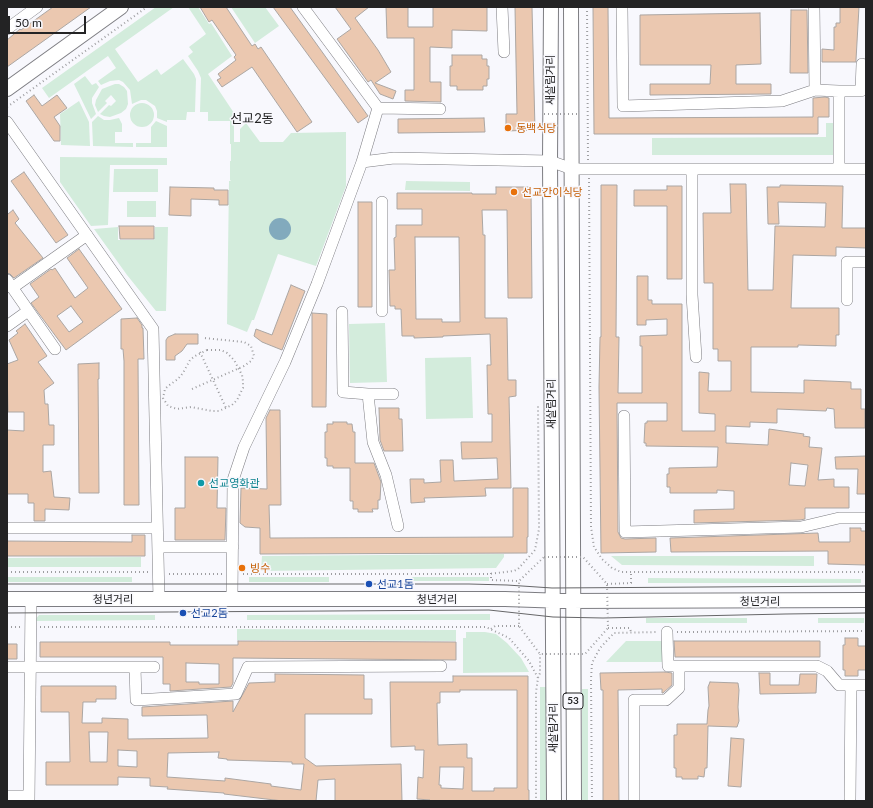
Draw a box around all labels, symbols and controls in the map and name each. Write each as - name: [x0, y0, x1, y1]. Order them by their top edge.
- scale bar: [10, 8, 88, 34]
- text: 50 m: [15, 15, 42, 30]
- street label: 새살림거리: [543, 55, 557, 105]
- district label: 선교2동: [230, 111, 274, 127]
- place label: 동백식당: [516, 121, 556, 135]
- marker: 동백식당: [503, 123, 513, 133]
- place label: 선교간이식당: [522, 185, 583, 199]
- marker: 선교간이식당: [509, 187, 519, 197]
- street label: 새살림거리: [544, 379, 558, 429]
- place label: 선교영화관: [209, 476, 260, 490]
- marker: 선교영화관: [196, 478, 206, 488]
- place label: 빙수: [250, 561, 270, 575]
- marker: 빙수: [237, 563, 247, 573]
- place label: 선교1돔: [377, 577, 414, 591]
- marker: 선교1돔: [364, 579, 374, 589]
- street label: 청년거리: [93, 592, 133, 606]
- street label: 청년거리: [417, 592, 457, 606]
- street label: 청년거리: [740, 594, 780, 608]
- place label: 선교2돔: [191, 606, 228, 620]
- marker: 선교2돔: [178, 608, 188, 618]
- road number: 53: [563, 693, 583, 709]
- street label: 새살림거리: [546, 703, 560, 753]

